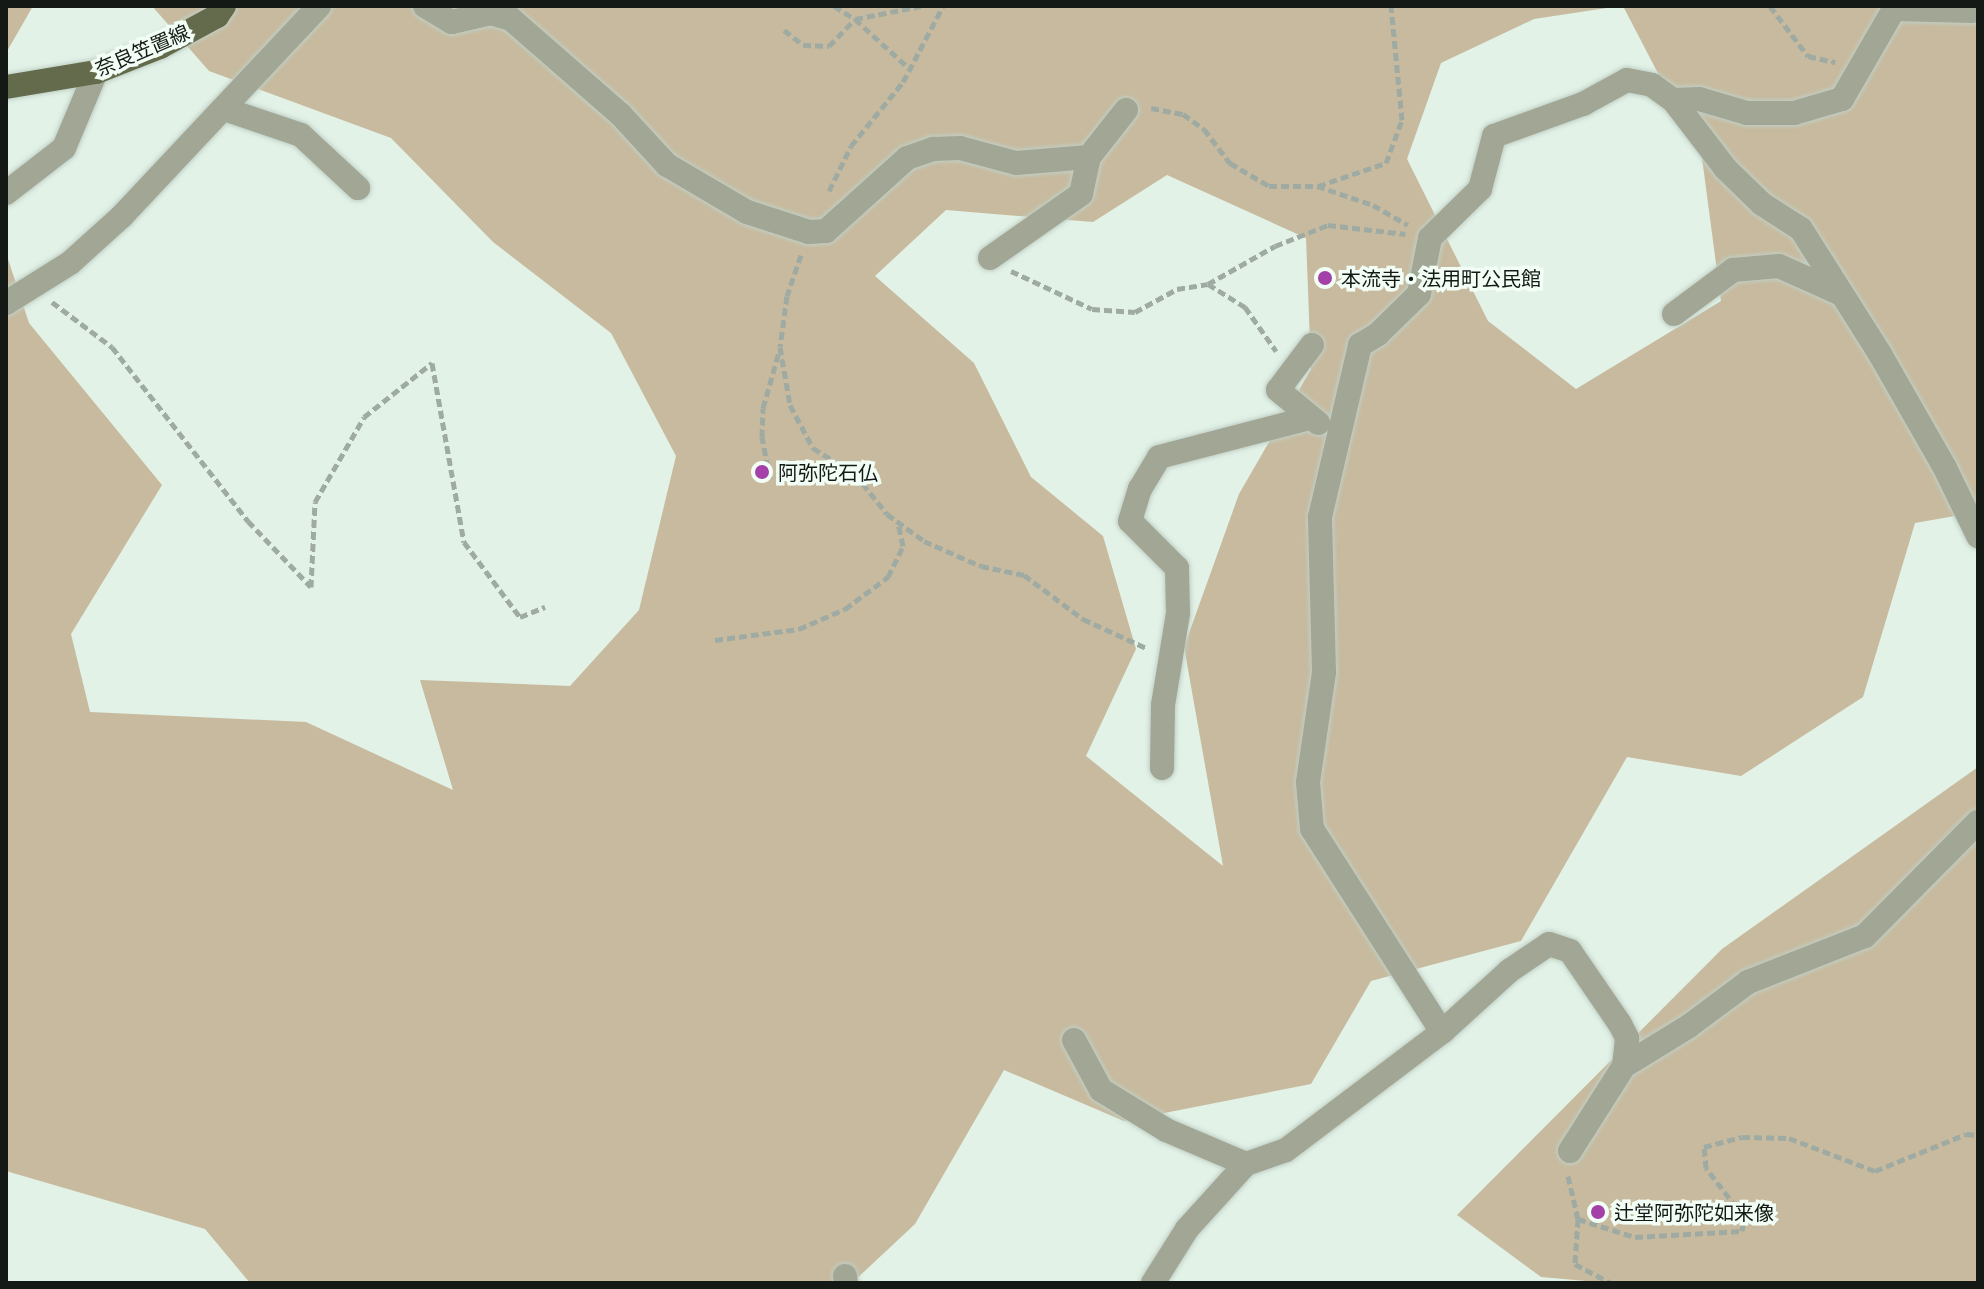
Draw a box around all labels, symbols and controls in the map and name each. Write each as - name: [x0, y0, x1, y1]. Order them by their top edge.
- street label: 奈良笠置線: [91, 19, 193, 81]
- place label: 本流寺・法用町公民館: [1341, 266, 1541, 290]
- marker: 本流寺・法用町公民館: [1316, 269, 1334, 287]
- place label: 阿弥陀石仏: [778, 460, 878, 484]
- marker: 阿弥陀石仏: [753, 463, 771, 481]
- place label: 辻堂阿弥陀如来像: [1614, 1200, 1774, 1224]
- marker: 辻堂阿弥陀如来像: [1589, 1203, 1607, 1221]

